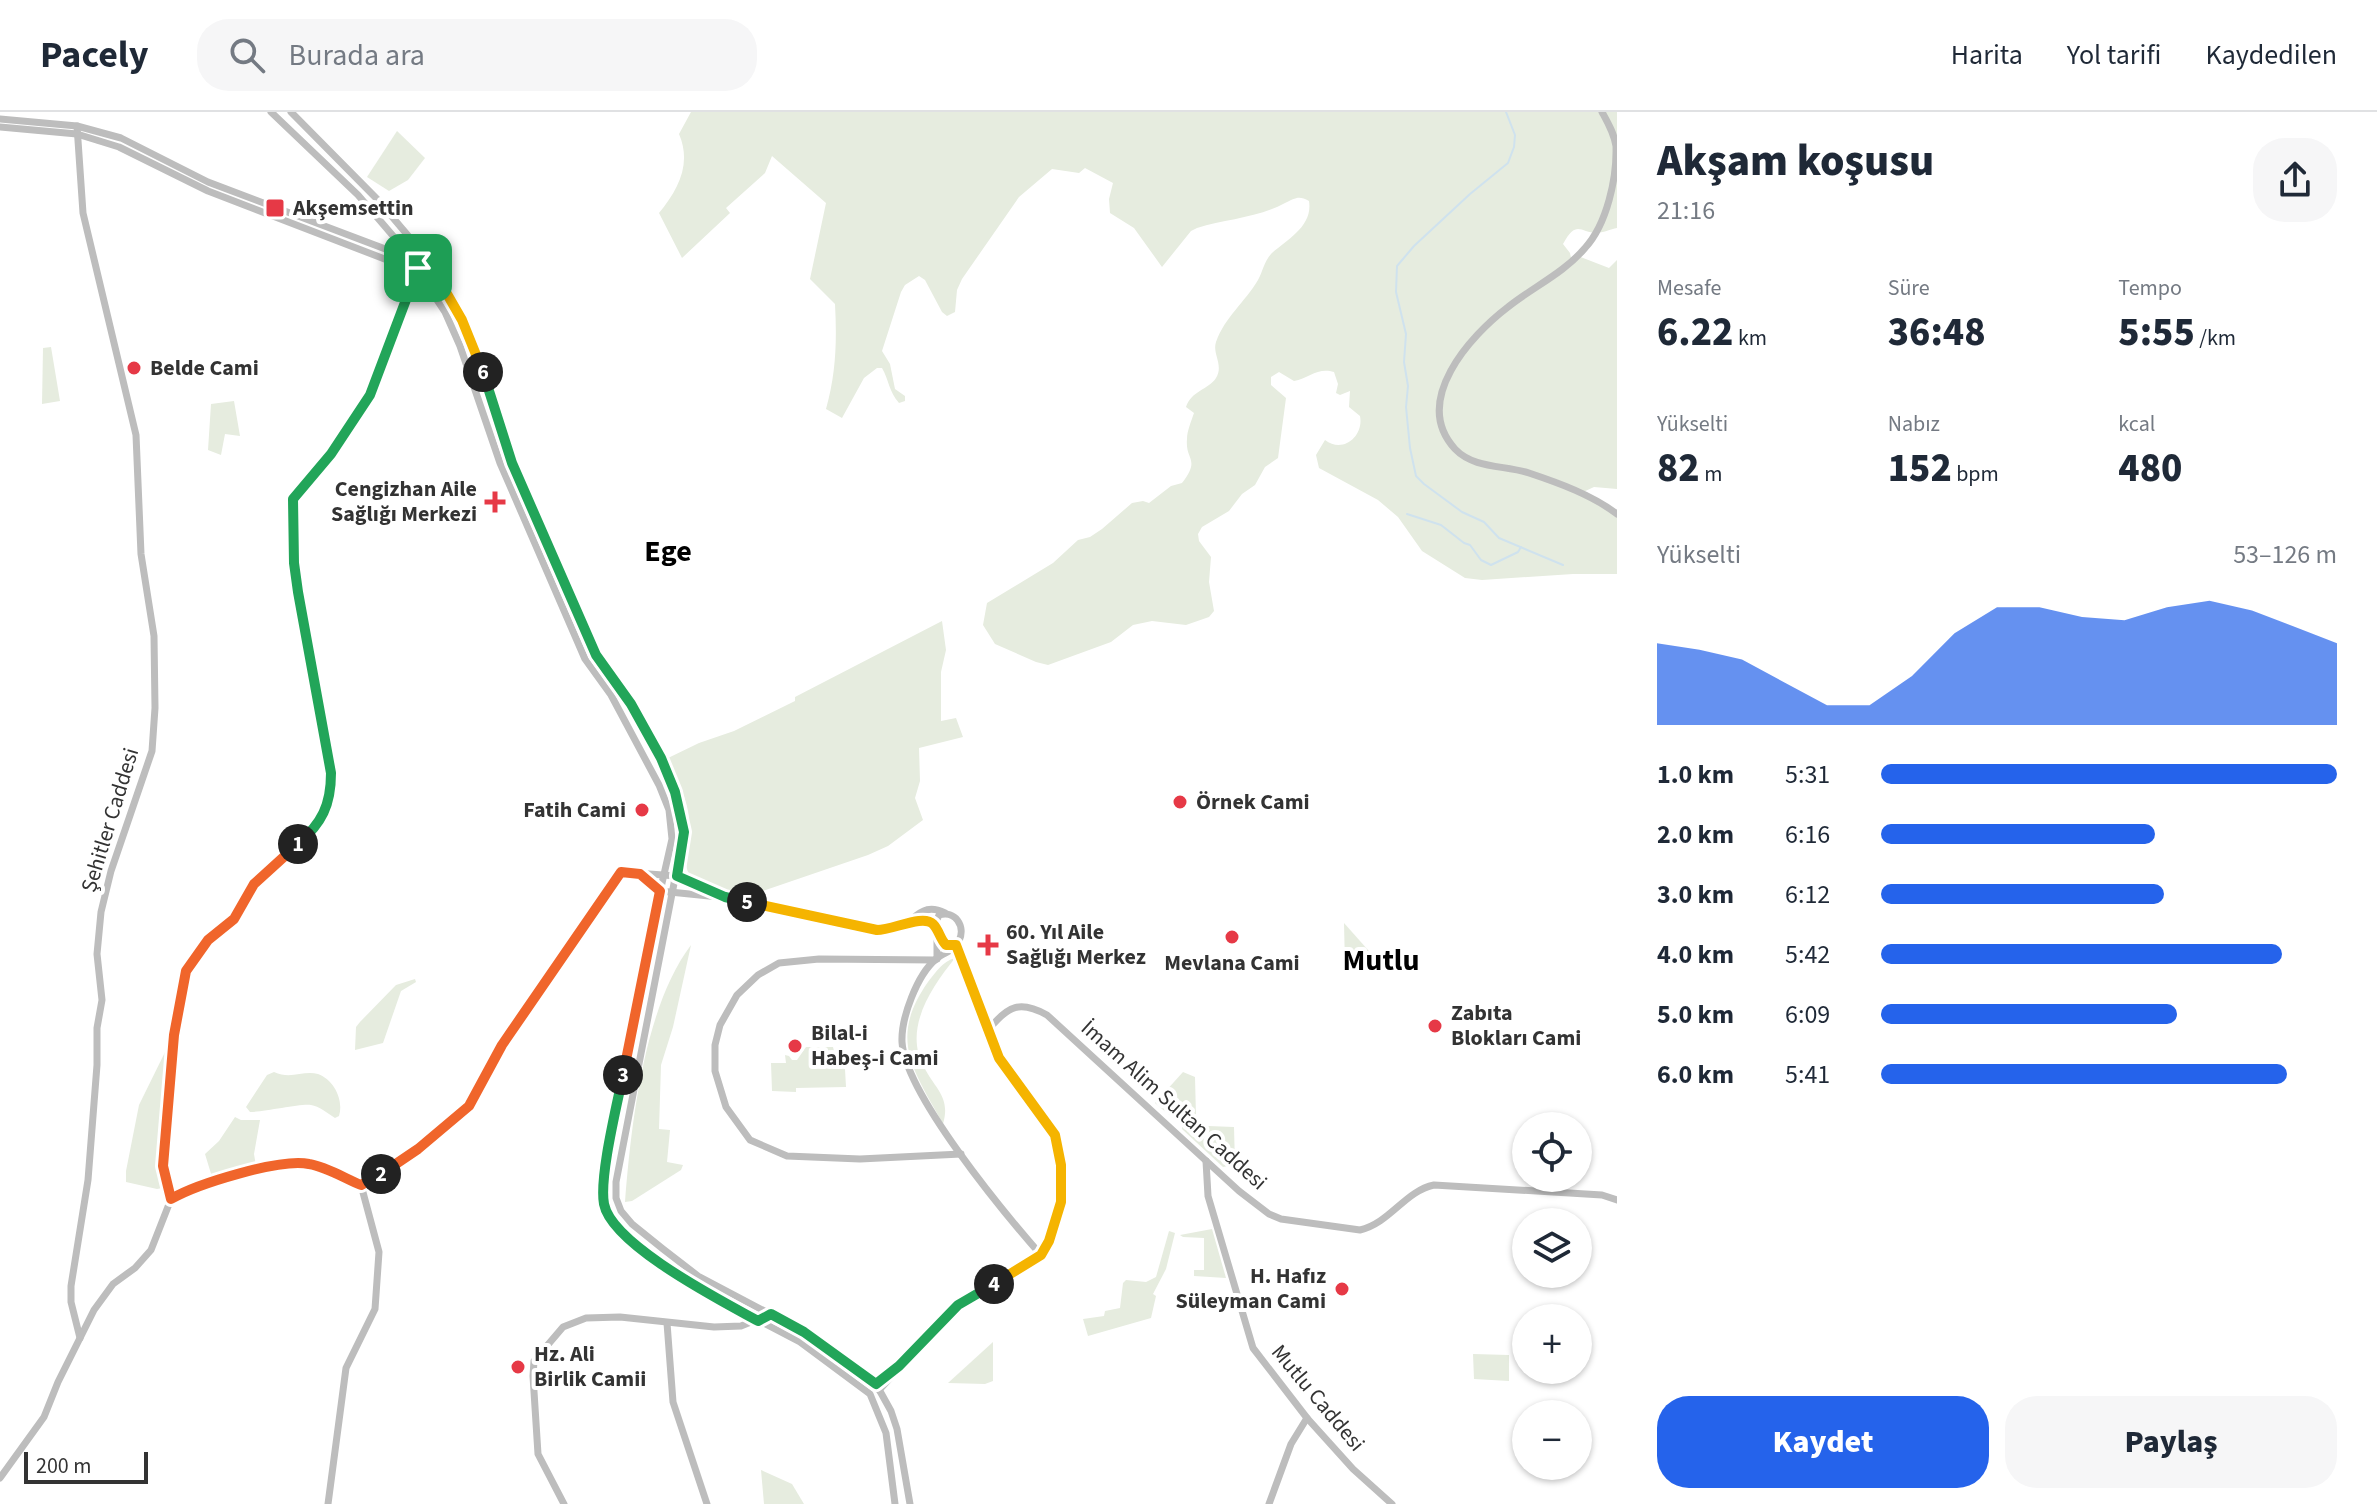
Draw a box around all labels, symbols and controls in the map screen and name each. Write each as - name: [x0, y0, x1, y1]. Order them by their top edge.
- search box: [197, 19, 757, 91]
- text: Pacely: [40, 28, 149, 82]
- icon: search: [225, 33, 269, 77]
- text: Burada ara: [289, 34, 425, 77]
- text: Harita: [1951, 35, 2023, 75]
- text: Yol tarifi: [2067, 35, 2162, 75]
- text: Kaydedilen: [2206, 35, 2337, 75]
- text: Akşam koşusu: [1657, 130, 1934, 193]
- button: share: [2253, 138, 2337, 222]
- place label: Akşemsettin: [292, 192, 414, 224]
- text: 21:16: [1657, 192, 1715, 229]
- marker: Akşemsettin: [264, 197, 286, 219]
- pin: [384, 234, 452, 302]
- icon: arrive: [396, 246, 440, 290]
- text: Mesafe: [1657, 272, 1721, 304]
- text: Süre: [1888, 272, 1930, 304]
- text: Tempo: [2118, 272, 2182, 304]
- text: 6.22: [1657, 304, 1733, 361]
- text: 36:48: [1888, 304, 1986, 361]
- text: 5:55: [2118, 304, 2195, 361]
- text: km: [1733, 322, 1767, 354]
- text: /km: [2195, 322, 2236, 354]
- place label: Belde Cami: [150, 352, 259, 384]
- pin: 6: [463, 352, 503, 392]
- text: 6: [477, 356, 489, 388]
- marker: Belde Cami: [125, 359, 143, 377]
- text: Yükselti: [1657, 408, 1728, 440]
- text: Nabız: [1888, 408, 1940, 440]
- text: kcal: [2118, 408, 2155, 440]
- text: 82: [1657, 440, 1700, 497]
- text: 152: [1888, 440, 1952, 497]
- text: 480: [2118, 440, 2182, 497]
- text: m: [1700, 458, 1722, 490]
- text: bpm: [1952, 458, 1999, 490]
- place label: Cengizhan Aile Sağlığı Merkezi: [331, 473, 477, 530]
- marker: Cengizhan Aile Sağlığı Merkezi: [484, 491, 506, 513]
- district label: Ege: [644, 530, 692, 573]
- text: Yükselti: [1657, 536, 1741, 573]
- text: 53–126 m: [2233, 536, 2337, 573]
- street label: Şehitler Caddesi: [73, 744, 147, 896]
- text: 1.0 km: [1657, 756, 1734, 793]
- text: 5:31: [1785, 756, 1830, 793]
- place label: Örnek Cami: [1196, 786, 1310, 818]
- marker: Örnek Cami: [1171, 793, 1189, 811]
- place label: Fatih Cami: [523, 794, 626, 826]
- marker: Fatih Cami: [633, 801, 651, 819]
- text: 2.0 km: [1657, 816, 1734, 853]
- text: 6:16: [1785, 816, 1830, 853]
- pin: 1: [278, 824, 318, 864]
- text: 1: [292, 828, 304, 860]
- text: 3.0 km: [1657, 876, 1734, 913]
- text: 6:12: [1785, 876, 1830, 913]
- pin: 5: [727, 882, 767, 922]
- text: 5: [741, 886, 753, 918]
- place label: 60. Yıl Aile Sağlığı Merkez: [1006, 916, 1146, 973]
- marker: Mevlana Cami: [1223, 928, 1241, 946]
- marker: 60. Yıl Aile Sağlığı Merkez: [977, 934, 999, 956]
- text: 4.0 km: [1657, 936, 1734, 973]
- text: 5:42: [1785, 936, 1830, 973]
- district label: Mutlu: [1342, 939, 1420, 982]
- place label: Mevlana Cami: [1164, 947, 1300, 979]
- text: 5.0 km: [1657, 996, 1734, 1033]
- text: 6:09: [1785, 996, 1830, 1033]
- place label: Zabıta Blokları Cami: [1451, 997, 1581, 1054]
- street label: İmam Alim Sultan Caddesi: [1074, 1013, 1274, 1197]
- place label: Bilal-i Habeş-i Cami: [811, 1017, 939, 1074]
- marker: Zabıta Blokları Cami: [1426, 1017, 1444, 1035]
- marker: Bilal-i Habeş-i Cami: [786, 1037, 804, 1055]
- pin: 3: [603, 1055, 643, 1095]
- text: 6.0 km: [1657, 1056, 1734, 1093]
- text: 5:41: [1785, 1056, 1830, 1093]
- text: 3: [617, 1059, 629, 1091]
- map controls: [1512, 1112, 1592, 1480]
- button: locate: [1512, 1112, 1592, 1192]
- pin: 2: [361, 1154, 401, 1194]
- text: 2: [375, 1158, 387, 1190]
- button: layers: [1512, 1208, 1592, 1288]
- place label: H. Hafız Süleyman Cami: [1175, 1260, 1326, 1317]
- pin: 4: [974, 1264, 1014, 1304]
- text: 4: [988, 1268, 1000, 1300]
- marker: H. Hafız Süleyman Cami: [1333, 1280, 1351, 1298]
- button: +: [1512, 1304, 1592, 1384]
- place label: Hz. Ali Birlik Camii: [534, 1338, 646, 1395]
- street label: Mutlu Caddesi: [1264, 1338, 1372, 1458]
- marker: Hz. Ali Birlik Camii: [509, 1358, 527, 1376]
- button: Kaydet: [1657, 1396, 1989, 1488]
- button: Paylaş: [2005, 1396, 2337, 1488]
- button: −: [1512, 1400, 1592, 1480]
- scale bar: [24, 1448, 148, 1484]
- text: 200 m: [36, 1450, 91, 1482]

